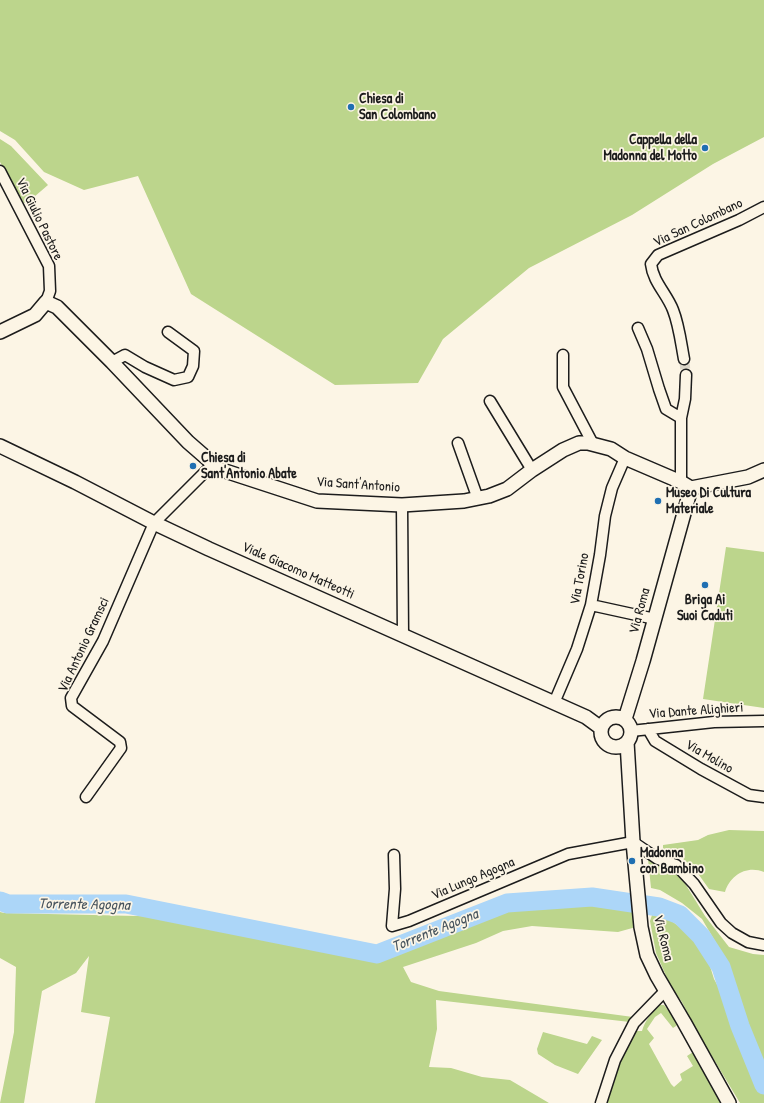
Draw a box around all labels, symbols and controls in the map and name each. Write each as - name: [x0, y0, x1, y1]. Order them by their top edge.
- place label: Chiesa di San Colombano: [359, 91, 436, 124]
- marker: Chiesa di San Colombano: [346, 102, 356, 112]
- place label: Cappella della Madonna del Motto: [603, 132, 697, 164]
- marker: Cappella della Madonna del Motto: [700, 143, 710, 153]
- street label: Via Giulio Pastore: [12, 175, 66, 263]
- street label: Via San Colombano: [651, 195, 745, 251]
- place label: Chiesa di Sant'Antonio Abate: [201, 450, 297, 482]
- marker: Chiesa di Sant'Antonio Abate: [188, 461, 198, 471]
- street label: Via Sant'Antonio: [316, 474, 400, 496]
- place label: Museo Di Cultura Materiale: [666, 485, 751, 518]
- marker: Museo Di Cultura Materiale: [653, 496, 663, 506]
- street label: Viale Giacomo Matteotti: [239, 539, 357, 603]
- street label: Via Torino: [567, 552, 593, 606]
- marker: Briga Ai Suoi Caduti: [700, 580, 710, 590]
- street label: Via Roma: [626, 586, 654, 636]
- place label: Briga Ai Suoi Caduti: [677, 592, 733, 624]
- street label: Via Antonio Gramsci: [55, 595, 113, 695]
- street label: Via Dante Alighieri: [648, 699, 744, 723]
- street label: Via Molino: [682, 737, 736, 777]
- place label: Madonna con Bambino: [640, 845, 704, 878]
- street label: Via Lungo Agogna: [429, 854, 517, 904]
- marker: Madonna con Bambino: [627, 856, 637, 866]
- water label: Torrente Agogna: [38, 895, 130, 915]
- water label: Torrente Agogna: [389, 906, 481, 956]
- street label: Via Roma: [649, 913, 677, 963]

